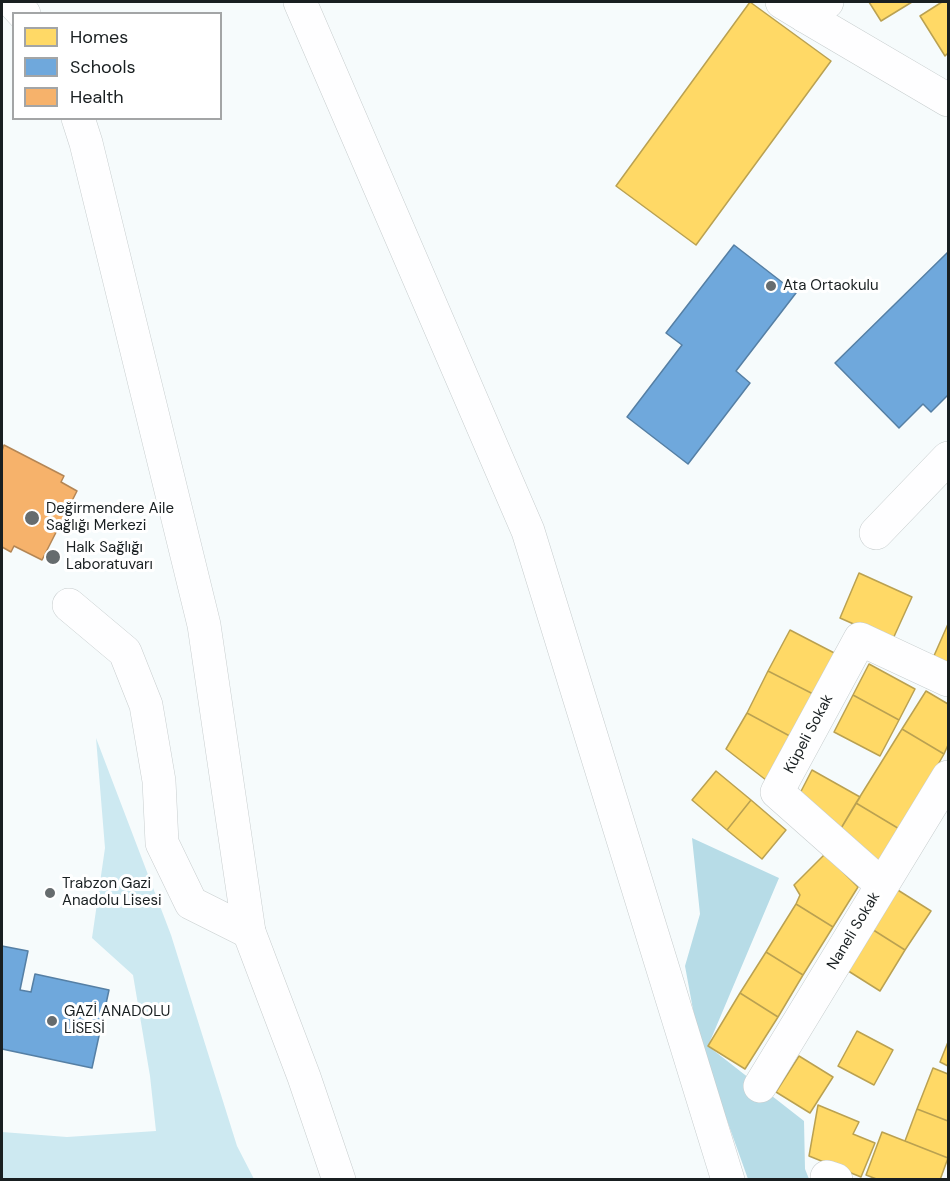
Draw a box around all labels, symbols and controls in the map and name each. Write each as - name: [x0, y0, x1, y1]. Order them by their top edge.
- legend: [12, 12, 222, 120]
- text: Homes: [70, 25, 128, 49]
- text: Schools: [70, 55, 135, 79]
- text: Health: [70, 85, 124, 109]
- place label: Ata Ortaokulu: [783, 277, 879, 295]
- marker: Ata Ortaokulu: [764, 279, 778, 293]
- place label: Değirmendere Aile Sağlığı Merkezi: [46, 500, 174, 535]
- marker: Değirmendere Aile Sağlığı Merkezi: [23, 509, 41, 527]
- place label: Halk Sağlığı Laboratuvarı: [66, 539, 153, 574]
- marker: Halk Sağlığı Laboratuvarı: [44, 548, 62, 566]
- street label: Küpeli Sokak: [781, 691, 837, 777]
- place label: Trabzon Gazi Anadolu Lisesi: [62, 875, 162, 910]
- marker: Trabzon Gazi Anadolu Lisesi: [43, 886, 57, 900]
- street label: Naneli Sokak: [824, 889, 884, 973]
- place label: GAZİ ANADOLU LİSESİ: [64, 1003, 170, 1038]
- marker: GAZİ ANADOLU LİSESİ: [45, 1014, 59, 1028]

